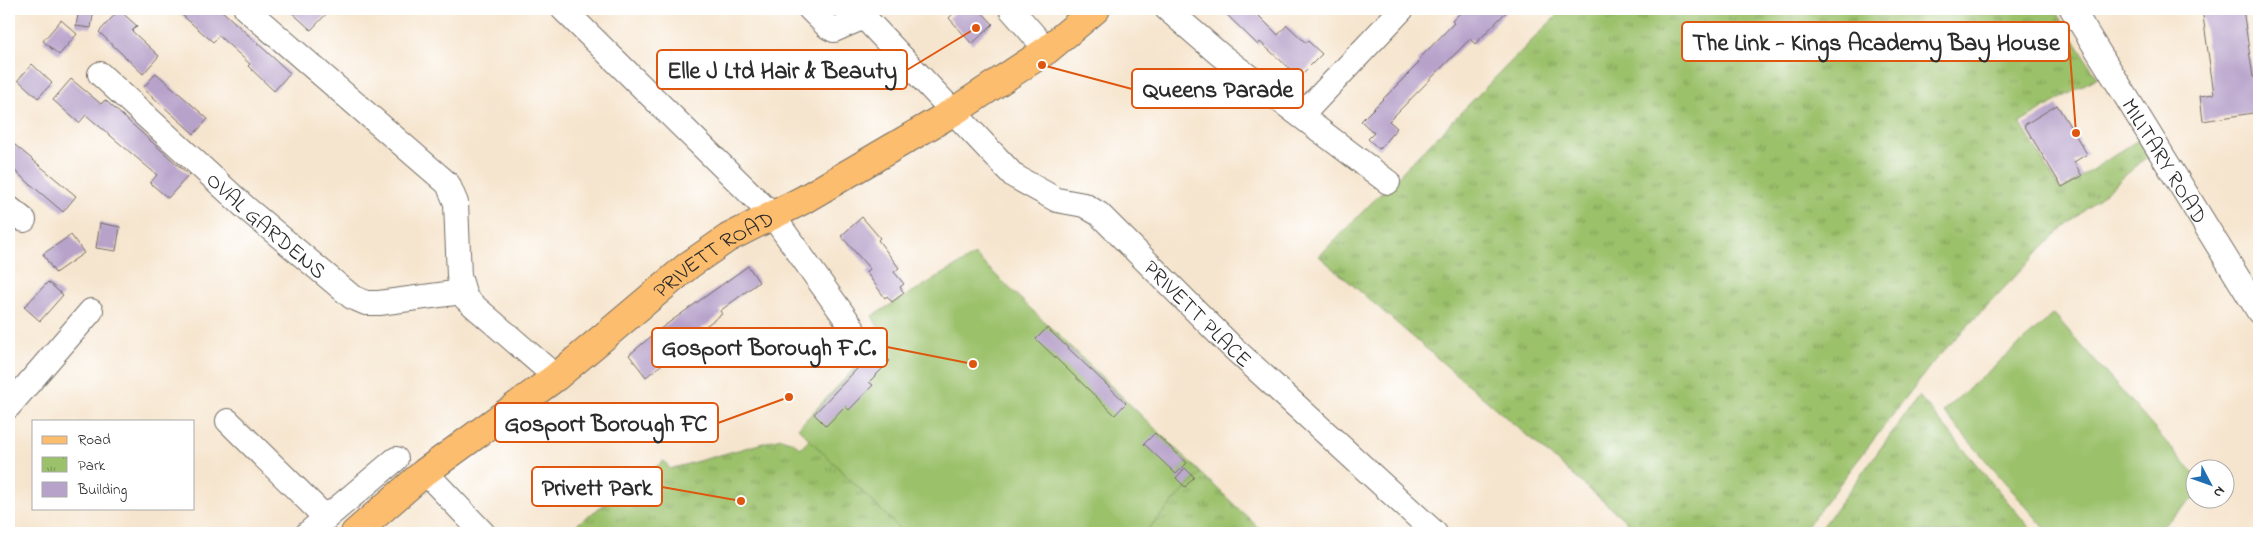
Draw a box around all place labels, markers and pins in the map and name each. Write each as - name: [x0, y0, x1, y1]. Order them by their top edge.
- callout: The Link - Kings Academy Bay House: [1682, 22, 2069, 61]
- callout: Elle J Ltd Hair & Beauty: [657, 50, 907, 89]
- callout: Queens Parade: [1132, 69, 1303, 108]
- callout: Gosport Borough F.C.: [652, 328, 887, 367]
- callout: Gosport Borough FC: [495, 403, 718, 442]
- callout: Privett Park: [532, 467, 662, 506]

